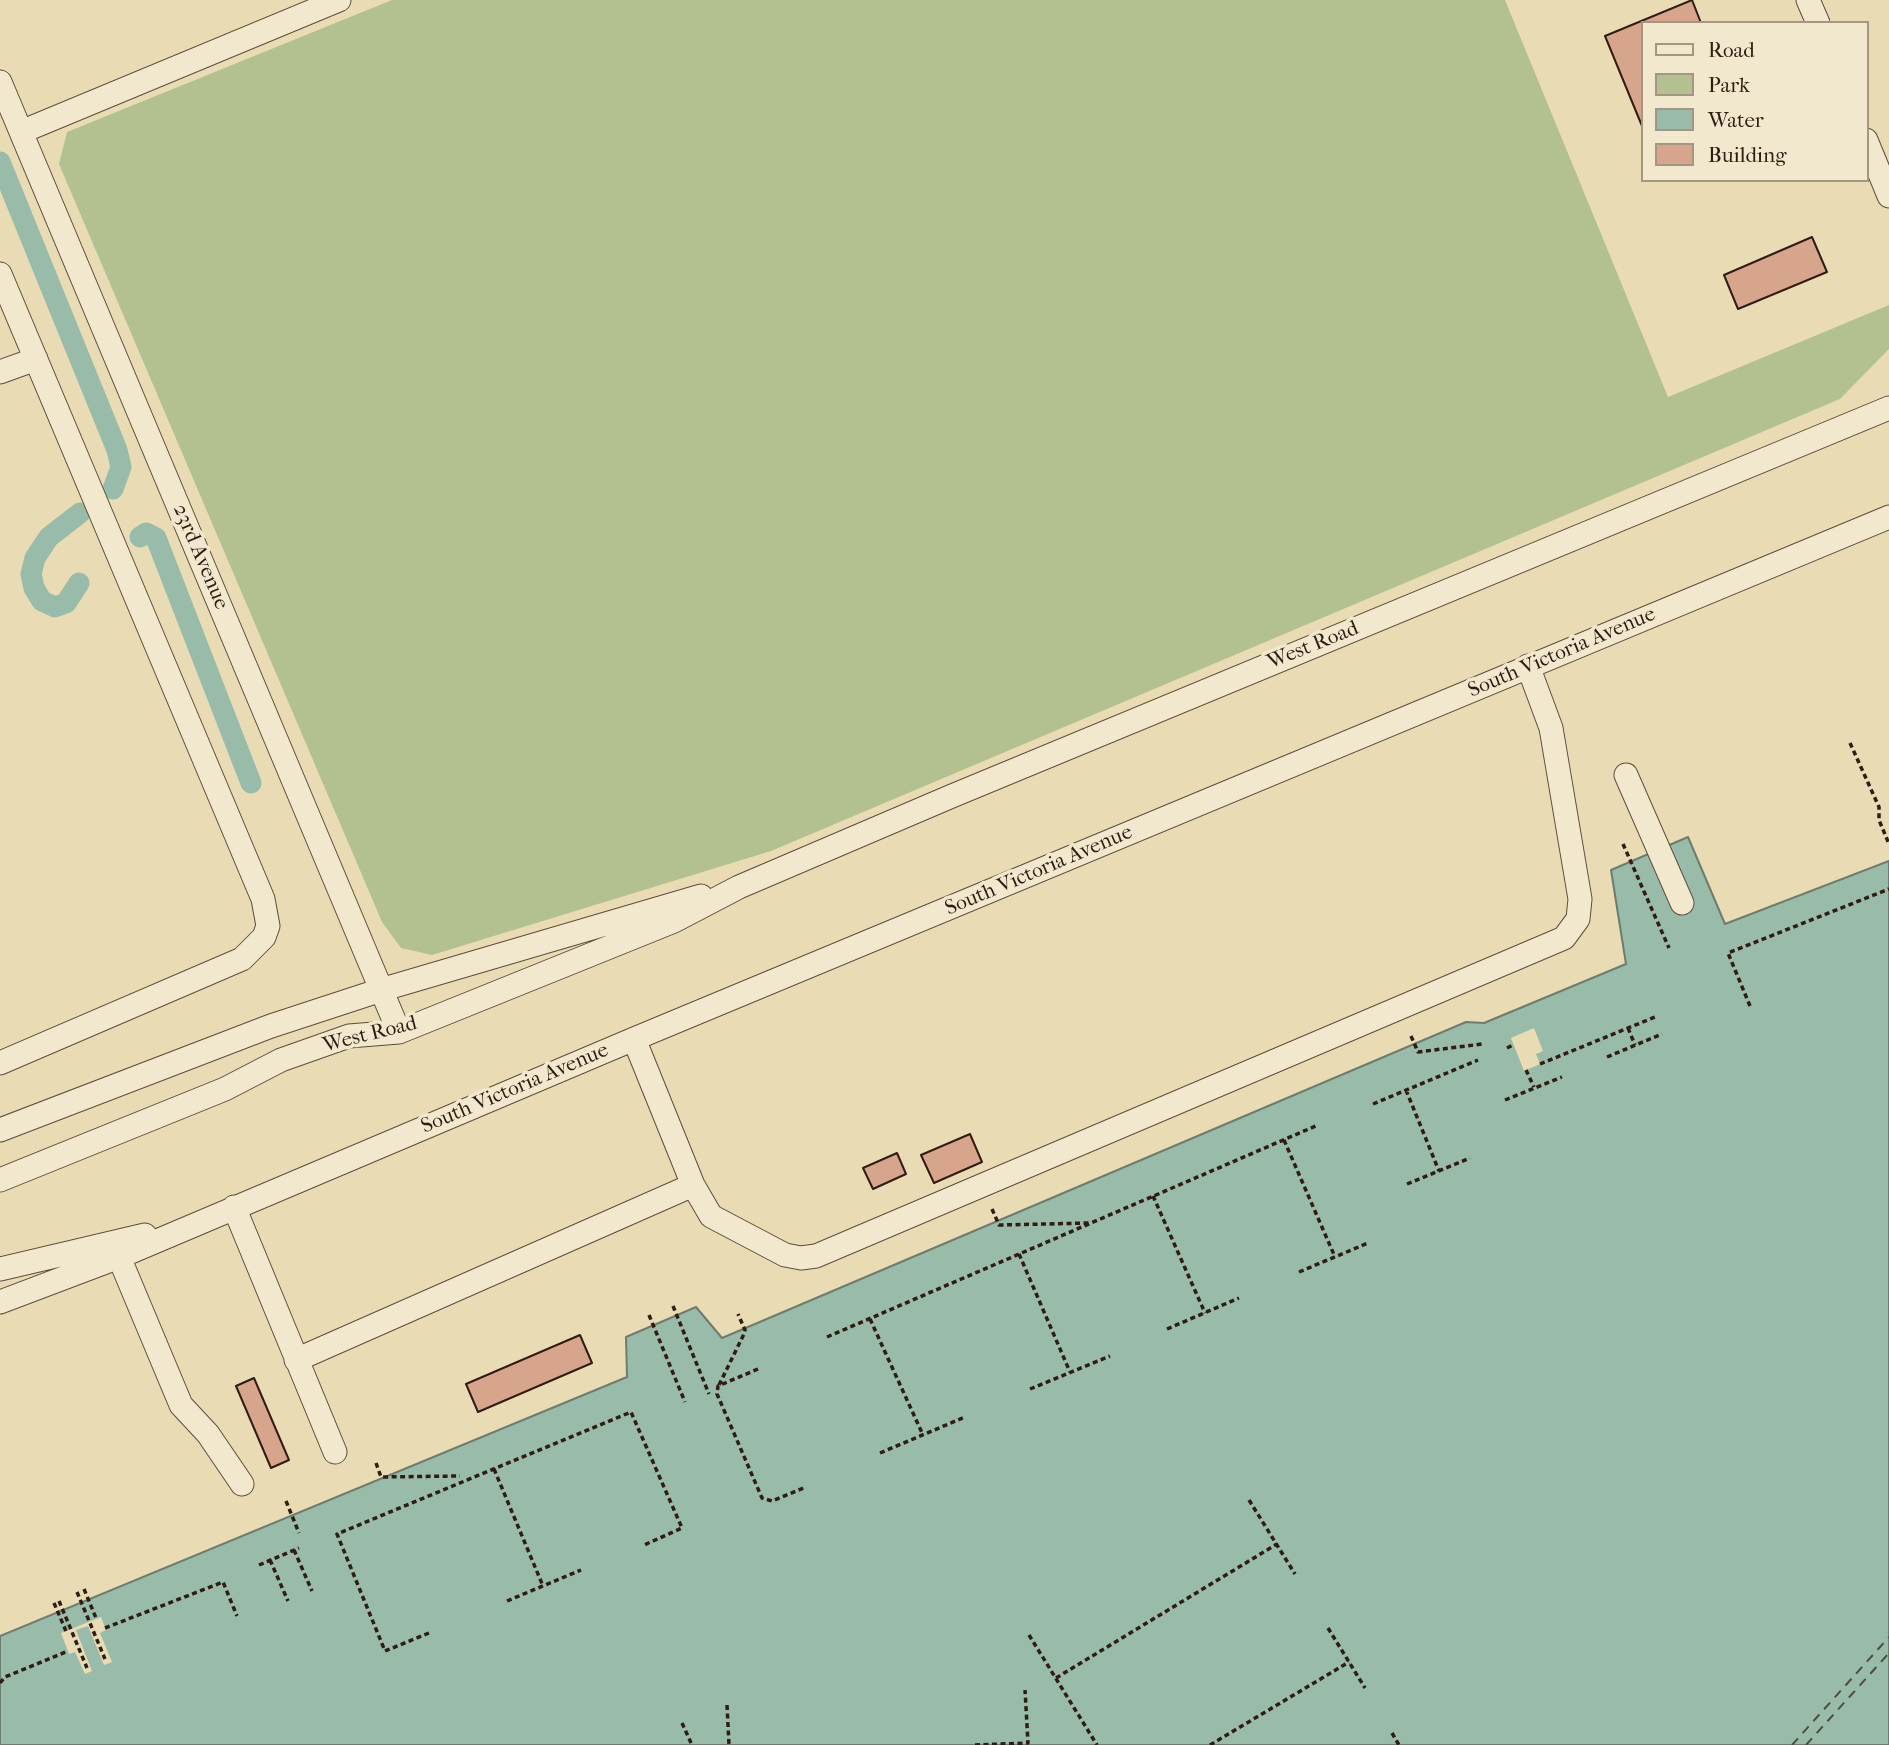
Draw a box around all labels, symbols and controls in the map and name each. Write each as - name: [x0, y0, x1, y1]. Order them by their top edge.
- legend: [1640, 21, 1868, 182]
- text: Road: [1708, 38, 1755, 62]
- text: Park: [1708, 73, 1750, 97]
- text: Water: [1708, 108, 1764, 132]
- text: Building: [1708, 143, 1786, 167]
- street label: 23rd Avenue: [167, 501, 233, 613]
- street label: South Victoria Avenue: [1465, 602, 1659, 704]
- street label: West Road: [1264, 616, 1362, 676]
- street label: South Victoria Avenue: [942, 820, 1136, 922]
- street label: West Road: [320, 1011, 420, 1059]
- street label: South Victoria Avenue: [418, 1038, 612, 1140]

